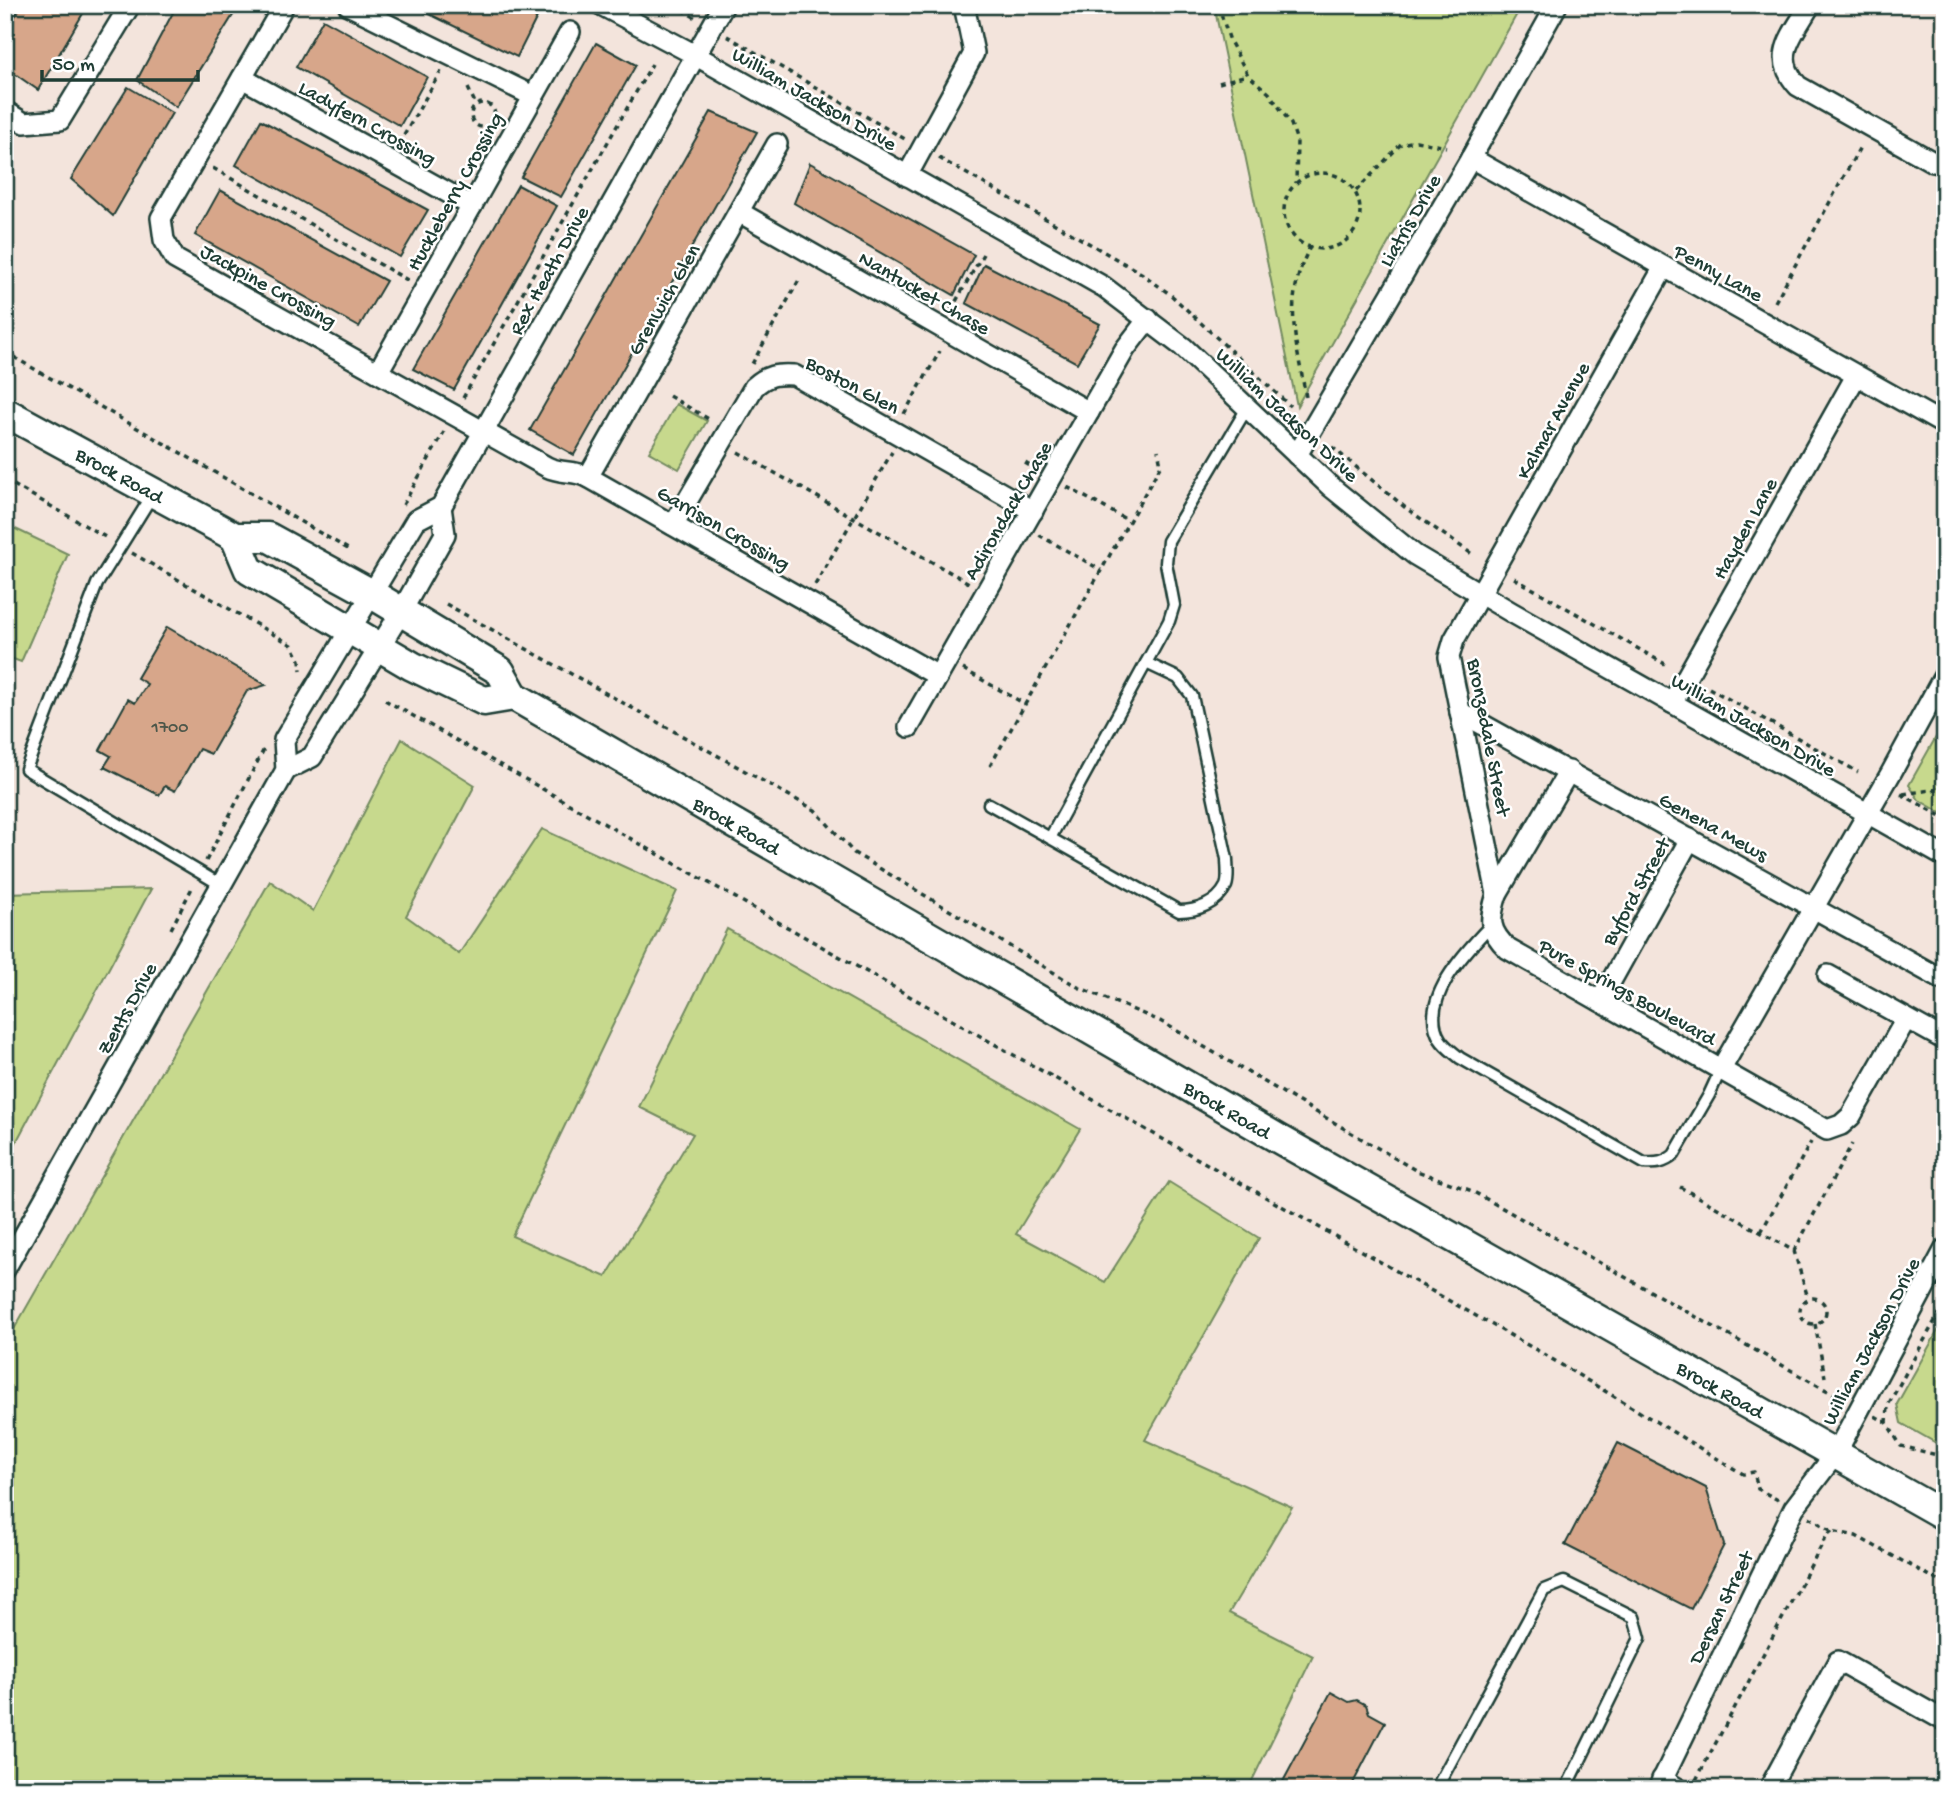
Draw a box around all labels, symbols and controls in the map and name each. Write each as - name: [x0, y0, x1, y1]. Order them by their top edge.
- scale bar: [42, 38, 198, 82]
- street label: William Jackson Drive: [726, 44, 901, 159]
- text: 50 m: [52, 54, 95, 79]
- street label: Ladyfern Crossing: [293, 77, 439, 173]
- street label: Huckleberry Crossing: [403, 109, 511, 276]
- street label: Liatris Drive: [1375, 170, 1449, 273]
- street label: Rex Heath Drive: [505, 202, 597, 340]
- street label: Jackpine Crossing: [195, 240, 340, 336]
- street label: Penny Lane: [1668, 240, 1767, 310]
- street label: Grenwich Glen: [624, 241, 708, 361]
- street label: Nantucket Chase: [853, 247, 994, 343]
- street label: William Jackson Drive: [1209, 344, 1363, 490]
- street label: Boston Glen: [799, 352, 902, 422]
- street label: Kalmar Avenue: [1513, 358, 1598, 485]
- street label: Adirondack Chase: [960, 437, 1060, 586]
- street label: Brock Road: [69, 443, 168, 512]
- street label: Hayden Lane: [1709, 474, 1786, 585]
- street label: Garrison Crossing: [651, 482, 793, 578]
- street label: Bronzedale Street: [1459, 656, 1515, 821]
- street label: William Jackson Drive: [1665, 670, 1840, 785]
- house number: 1700: [150, 718, 189, 739]
- street label: Genena Mews: [1653, 789, 1772, 870]
- street label: Brock Road: [686, 793, 785, 864]
- street label: Byford Street: [1598, 832, 1679, 952]
- street label: Pure Springs Boulevard: [1532, 934, 1721, 1054]
- street label: Zents Drive: [94, 958, 165, 1060]
- street label: Brock Road: [1177, 1077, 1275, 1148]
- street label: William Jackson Drive: [1818, 1253, 1928, 1431]
- street label: Brock Road: [1670, 1357, 1769, 1428]
- street label: Dersan Street: [1684, 1546, 1762, 1671]

